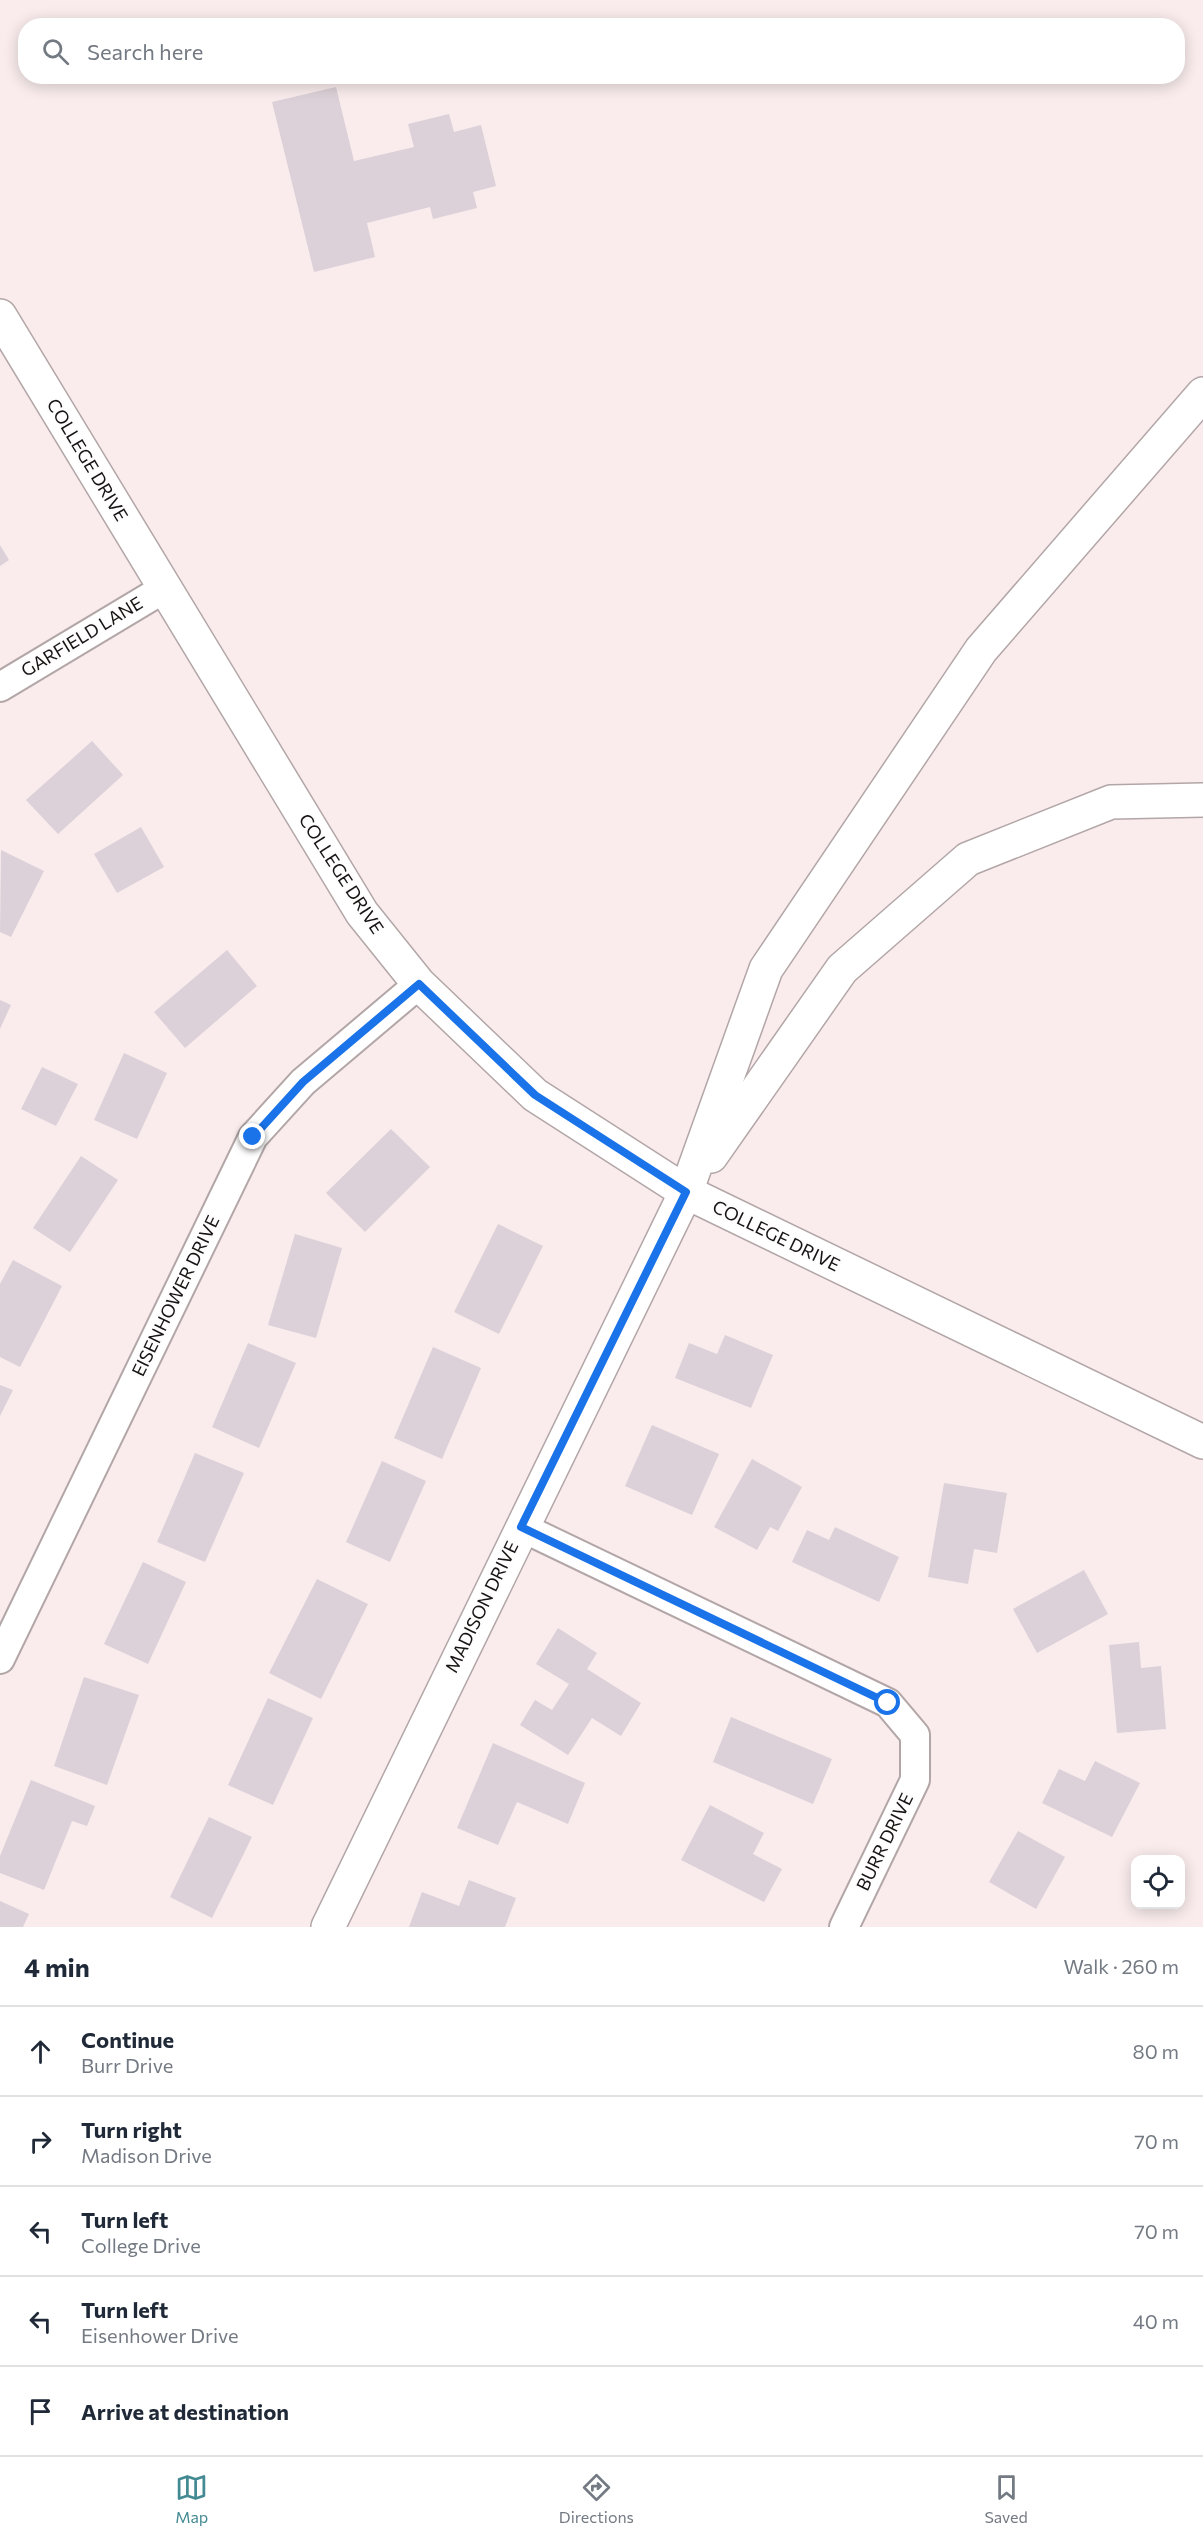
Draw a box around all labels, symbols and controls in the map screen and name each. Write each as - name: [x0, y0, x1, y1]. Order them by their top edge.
- search box: [18, 18, 1185, 84]
- icon: search: [39, 35, 72, 68]
- text: Search here: [87, 38, 203, 65]
- street label: COLLEGE DRIVE: [43, 394, 133, 525]
- street label: GARFIELD LANE: [17, 591, 146, 681]
- street label: COLLEGE DRIVE: [295, 809, 389, 938]
- route end: [239, 1123, 265, 1149]
- street label: COLLEGE DRIVE: [709, 1195, 844, 1275]
- street label: EISENHOWER DRIVE: [127, 1212, 224, 1380]
- street label: MADISON DRIVE: [440, 1537, 522, 1676]
- route start: [874, 1689, 900, 1715]
- street label: BURR DRIVE: [851, 1789, 917, 1894]
- map controls: [1131, 1855, 1185, 1909]
- button: locate: [1131, 1855, 1185, 1909]
- text: 4 min: [24, 1951, 90, 1982]
- text: Walk · 260 m: [1063, 1954, 1179, 1978]
- text: Continue: [81, 2026, 174, 2053]
- icon: ahead: [24, 2035, 57, 2068]
- text: 80 m: [1133, 2039, 1179, 2063]
- text: Burr Drive: [81, 2053, 173, 2077]
- text: Turn right: [81, 2116, 182, 2143]
- icon: right: [24, 2125, 57, 2158]
- text: 70 m: [1134, 2129, 1179, 2153]
- text: Madison Drive: [81, 2143, 212, 2167]
- text: Turn left: [81, 2206, 168, 2233]
- icon: left: [24, 2215, 57, 2248]
- text: 70 m: [1134, 2219, 1179, 2243]
- text: College Drive: [81, 2233, 201, 2257]
- text: Turn left: [81, 2296, 168, 2323]
- icon: left: [24, 2305, 57, 2338]
- text: 40 m: [1133, 2309, 1179, 2333]
- text: Eisenhower Drive: [81, 2323, 239, 2347]
- icon: arrive: [24, 2395, 57, 2428]
- text: Arrive at destination: [81, 2398, 289, 2425]
- tab: Map: [175, 2471, 208, 2526]
- tab: Directions: [559, 2471, 634, 2526]
- tab: Saved: [984, 2471, 1028, 2526]

